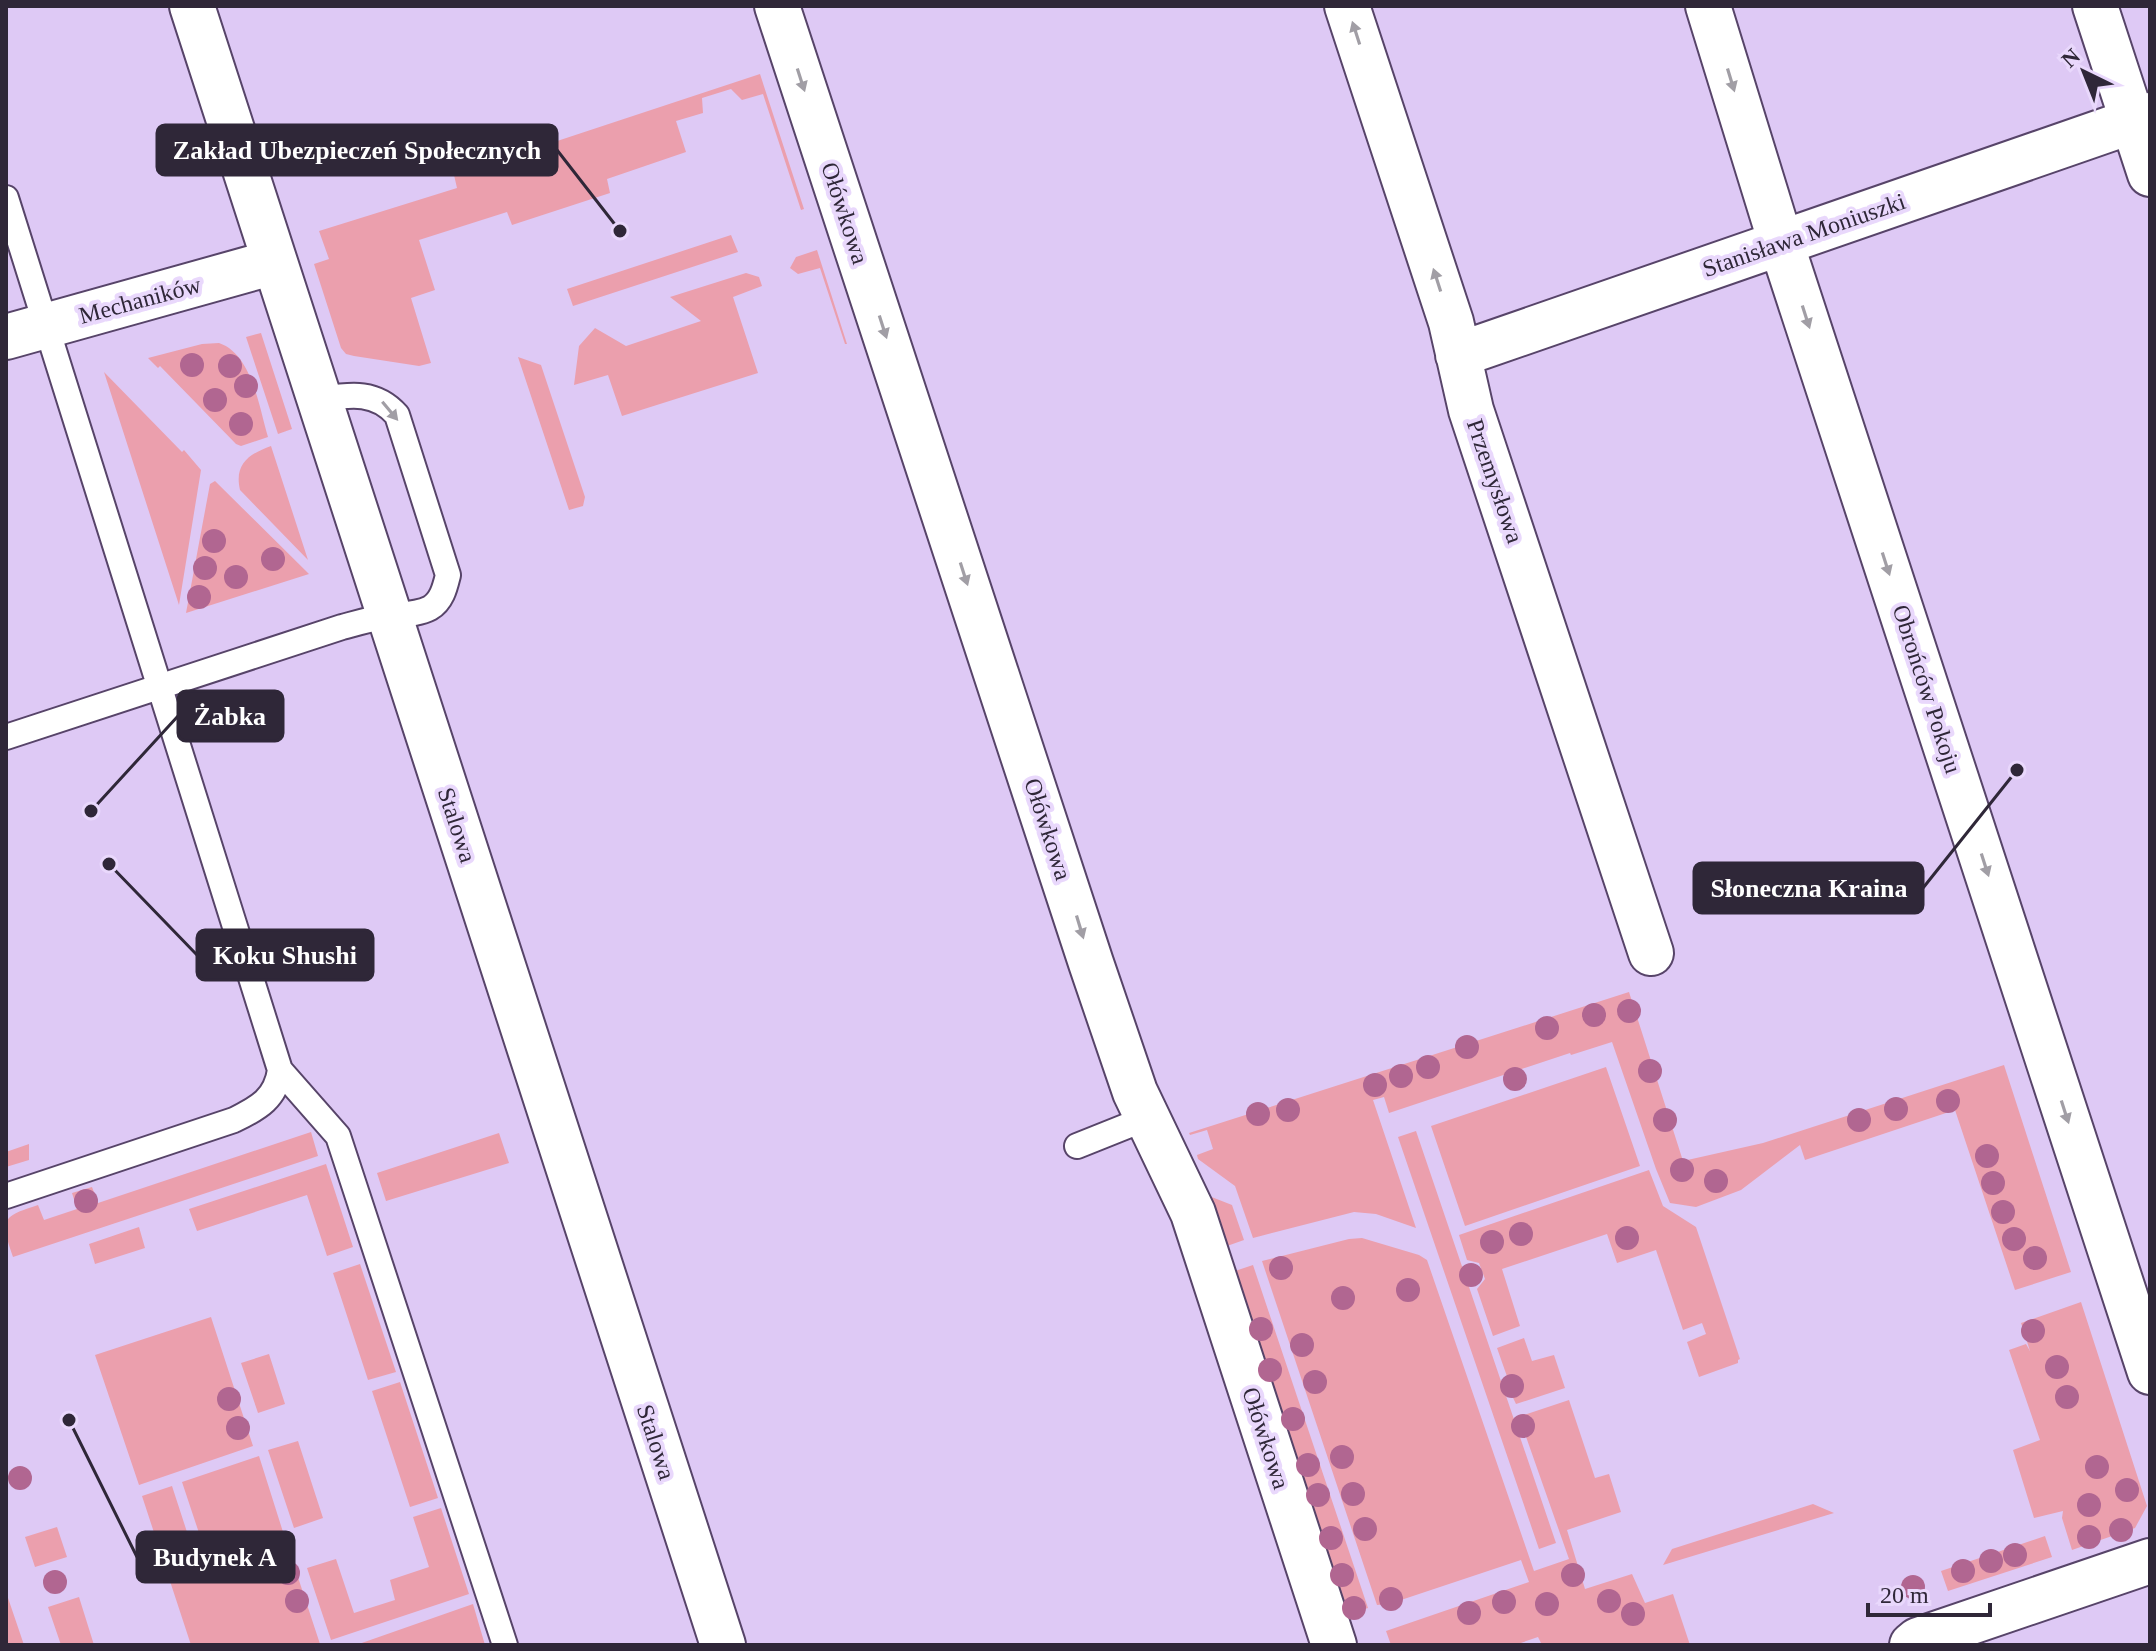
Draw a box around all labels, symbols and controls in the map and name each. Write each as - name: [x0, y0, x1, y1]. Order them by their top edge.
- one-way arrow: [1349, 21, 1362, 45]
- north arrow: [2044, 32, 2124, 112]
- text: N: [2056, 43, 2085, 72]
- one-way arrow: [796, 68, 808, 92]
- one-way arrow: [1725, 69, 1738, 93]
- callout: Zakład Ubezpieczeń Społecznych: [157, 125, 557, 175]
- text: Zakład Ubezpieczeń Społecznych: [173, 136, 542, 165]
- street label: Ołówkowa: [816, 159, 874, 267]
- street label: Stanisława Moniuszki: [1699, 188, 1909, 282]
- one-way arrow: [1430, 268, 1443, 292]
- street label: Mechaników: [76, 271, 205, 329]
- one-way arrow: [1800, 305, 1812, 329]
- one-way arrow: [877, 315, 889, 339]
- one-way arrow: [382, 401, 399, 422]
- street label: Przemysłowa: [1462, 416, 1528, 547]
- one-way arrow: [1881, 552, 1893, 576]
- one-way arrow: [959, 562, 971, 586]
- street label: Obrońców Pokoju: [1888, 602, 1966, 776]
- callout: Żabka: [178, 691, 283, 741]
- text: Żabka: [194, 702, 266, 731]
- street label: Ołówkowa: [1019, 775, 1077, 883]
- street label: Stalowa: [433, 784, 481, 866]
- one-way arrow: [1979, 853, 1991, 877]
- callout: Słoneczna Kraina: [1694, 863, 1923, 913]
- text: Słoneczna Kraina: [1710, 874, 1908, 903]
- one-way arrow: [1074, 916, 1087, 940]
- callout: Koku Shushi: [197, 930, 373, 980]
- text: Koku Shushi: [213, 941, 357, 970]
- one-way arrow: [2060, 1100, 2072, 1124]
- street label: Ołówkowa: [1237, 1384, 1295, 1492]
- street label: Stalowa: [632, 1401, 680, 1483]
- callout: Budynek A: [137, 1532, 294, 1582]
- text: Budynek A: [153, 1543, 277, 1572]
- scale bar: [1868, 1567, 1990, 1617]
- text: 20 m: [1880, 1582, 1929, 1608]

